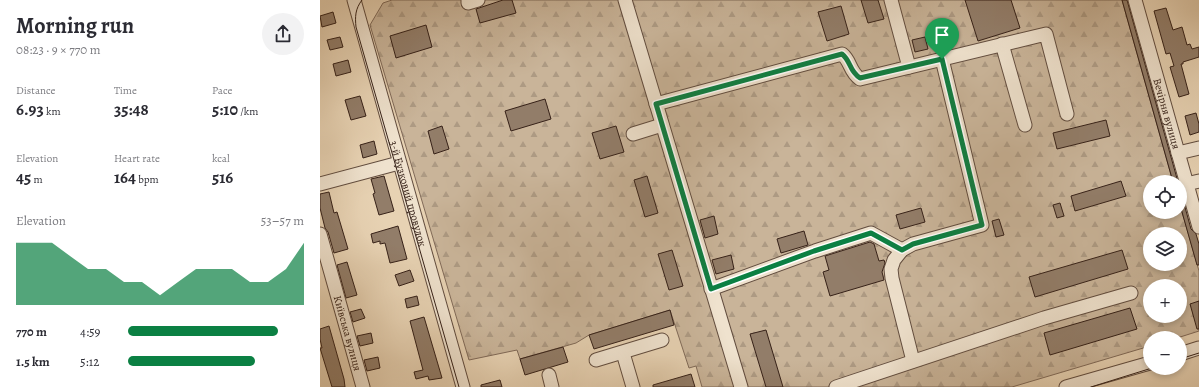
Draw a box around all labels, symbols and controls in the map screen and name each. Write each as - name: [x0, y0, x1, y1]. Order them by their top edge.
- text: Morning run: [16, 11, 134, 41]
- button: share: [262, 13, 304, 55]
- pin: [925, 18, 959, 59]
- icon: arrive: [931, 24, 953, 46]
- text: 08:23 · 9 × 770 m: [16, 41, 101, 58]
- street label: Вечірня вулиця: [1149, 76, 1184, 151]
- text: Distance: [16, 83, 55, 98]
- text: Time: [114, 83, 137, 98]
- text: Pace: [212, 83, 232, 98]
- text: 6.93: [16, 98, 44, 121]
- text: 35:48: [114, 98, 149, 121]
- text: 5:10: [212, 98, 238, 121]
- text: km: [44, 104, 61, 119]
- text: /km: [238, 104, 258, 119]
- street label: 3-й Бузковий провулок: [386, 139, 430, 249]
- text: Elevation: [16, 151, 58, 166]
- text: Heart rate: [114, 151, 160, 166]
- text: kcal: [212, 151, 230, 166]
- text: 45: [16, 166, 31, 189]
- text: 164: [114, 166, 136, 189]
- text: 516: [212, 166, 233, 189]
- text: m: [31, 172, 43, 187]
- text: bpm: [136, 172, 159, 187]
- map controls: [1143, 175, 1187, 375]
- button: locate: [1143, 175, 1187, 219]
- text: Elevation: [16, 212, 66, 229]
- text: 53–57 m: [261, 212, 304, 229]
- button: layers: [1143, 227, 1187, 271]
- button: +: [1143, 279, 1187, 323]
- street label: Київська вулиця: [330, 294, 365, 373]
- text: 770 m: [16, 323, 47, 340]
- text: 4:59: [80, 323, 101, 340]
- button: −: [1143, 331, 1187, 375]
- text: 1.5 km: [16, 353, 50, 370]
- text: 5:12: [80, 353, 99, 370]

